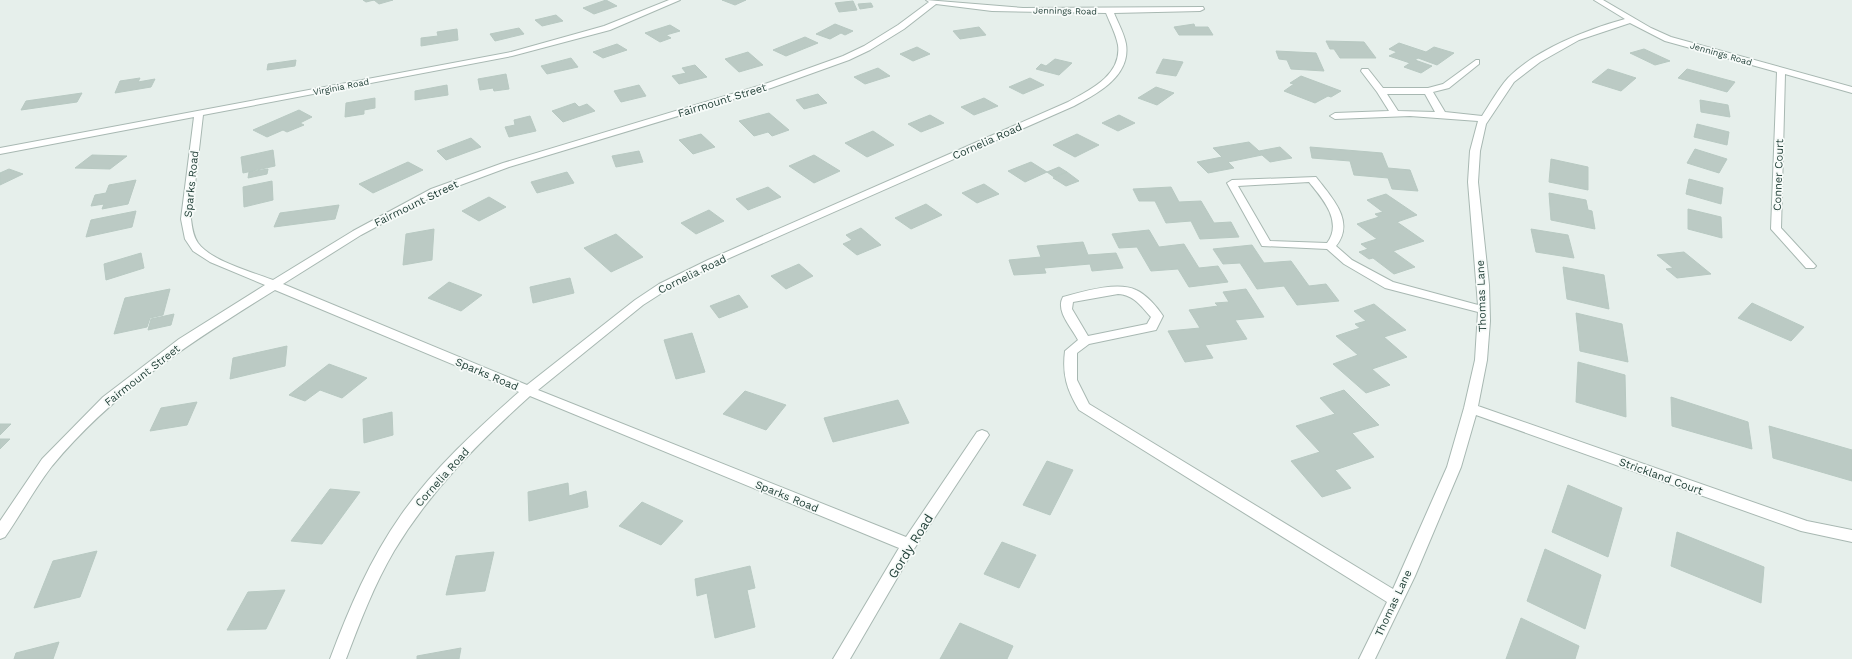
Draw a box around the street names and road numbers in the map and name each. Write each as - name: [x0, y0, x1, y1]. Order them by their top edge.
- street label: Jennings Road: [1033, 5, 1097, 17]
- street label: Jennings Road: [1689, 40, 1753, 68]
- street label: Virginia Road: [312, 77, 370, 97]
- street label: Fairmount Street: [676, 81, 768, 120]
- street label: Cornelia Road: [950, 120, 1024, 163]
- street label: Conner Court: [1771, 139, 1786, 211]
- street label: Sparks Road: [182, 150, 201, 218]
- street label: Fairmount Street: [372, 177, 461, 229]
- street label: Cornelia Road: [656, 252, 729, 297]
- street label: Thomas Lane: [1474, 260, 1489, 332]
- street label: Fairmount Street: [102, 342, 183, 409]
- street label: Sparks Road: [453, 355, 520, 394]
- street label: Cornelia Road: [413, 445, 472, 509]
- street label: Strickland Court: [1617, 455, 1705, 498]
- street label: Sparks Road: [753, 478, 820, 515]
- street label: Gordy Road: [885, 511, 936, 581]
- street label: Thomas Lane: [1372, 568, 1415, 639]

